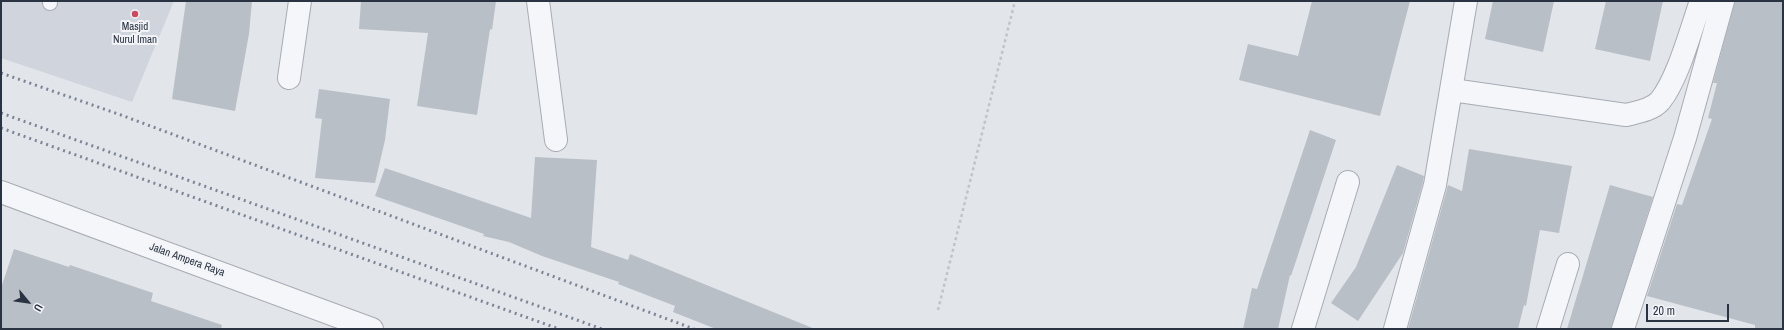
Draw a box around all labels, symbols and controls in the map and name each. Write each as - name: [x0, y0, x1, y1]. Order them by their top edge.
- marker: Masjid Nurul Iman: [130, 9, 140, 19]
- place label: Masjid Nurul Iman: [113, 20, 157, 46]
- street label: Jalan Ampera Raya: [148, 240, 226, 280]
- north arrow: [8, 282, 48, 322]
- scale bar: [1648, 296, 1731, 322]
- text: U: [31, 302, 46, 314]
- text: 20 m: [1653, 303, 1675, 319]

